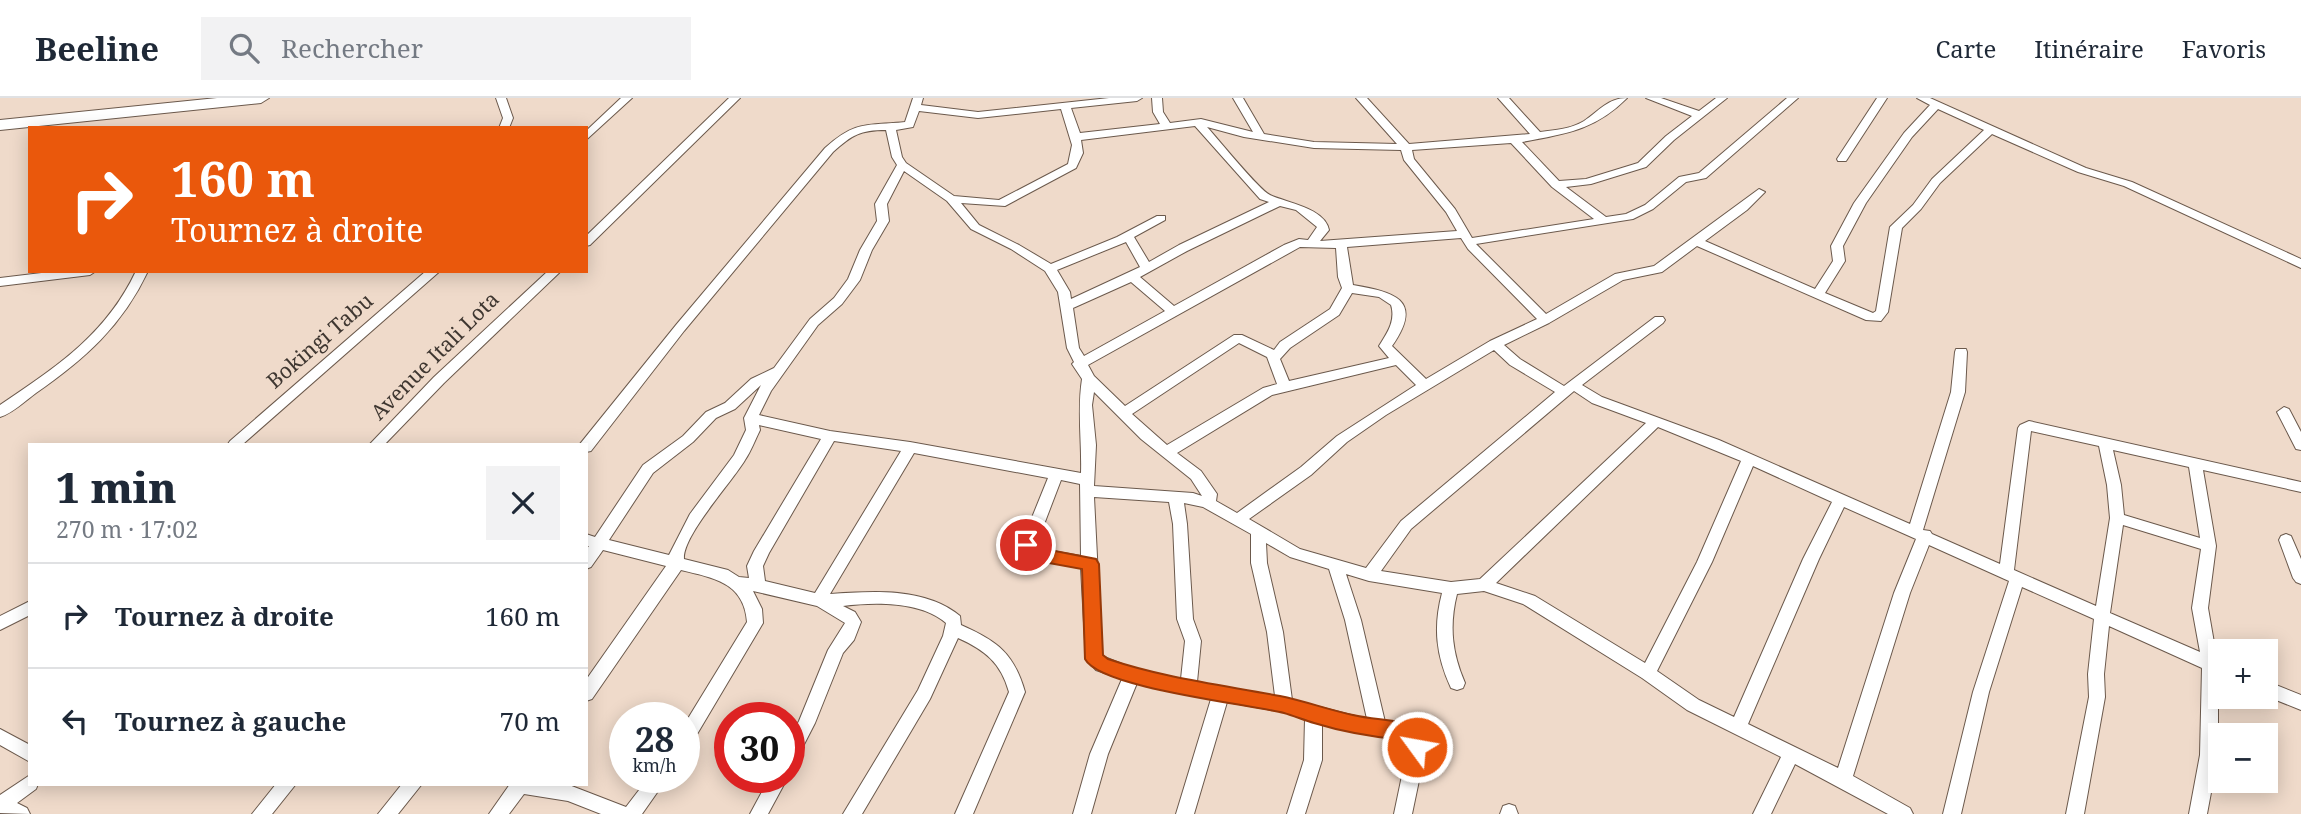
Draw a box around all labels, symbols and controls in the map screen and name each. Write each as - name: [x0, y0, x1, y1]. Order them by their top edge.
- search box: [201, 17, 691, 80]
- text: Beeline: [35, 26, 159, 71]
- icon: search: [225, 29, 263, 67]
- text: Rechercher: [281, 30, 423, 66]
- text: Carte: [1935, 32, 1996, 65]
- text: Itinéraire: [2034, 32, 2144, 65]
- text: Favoris: [2182, 32, 2266, 65]
- text: 160 m: [171, 145, 315, 211]
- icon: right: [56, 154, 147, 245]
- text: Tournez à droite: [171, 208, 423, 251]
- street label: Avenue Itali Lota: [364, 285, 504, 425]
- street label: Bokingi Tabu: [260, 286, 378, 394]
- text: 1 min: [56, 458, 177, 515]
- button: close: [486, 466, 560, 540]
- text: 270 m · 17:02: [56, 513, 198, 545]
- pin: [996, 515, 1056, 575]
- icon: arrive: [1007, 526, 1045, 564]
- icon: right: [56, 597, 94, 635]
- text: Tournez à droite: [115, 598, 334, 634]
- text: 160 m: [485, 598, 560, 634]
- map controls: [2208, 639, 2278, 793]
- button: +: [2208, 639, 2278, 709]
- icon: left: [56, 702, 94, 740]
- speed limit sign: 30: [714, 702, 805, 793]
- text: Tournez à gauche: [115, 703, 346, 739]
- text: 70 m: [500, 703, 560, 739]
- position arrow: [1380, 710, 1454, 784]
- text: 28: [635, 715, 674, 762]
- button: −: [2208, 723, 2278, 793]
- text: km/h: [632, 753, 677, 777]

